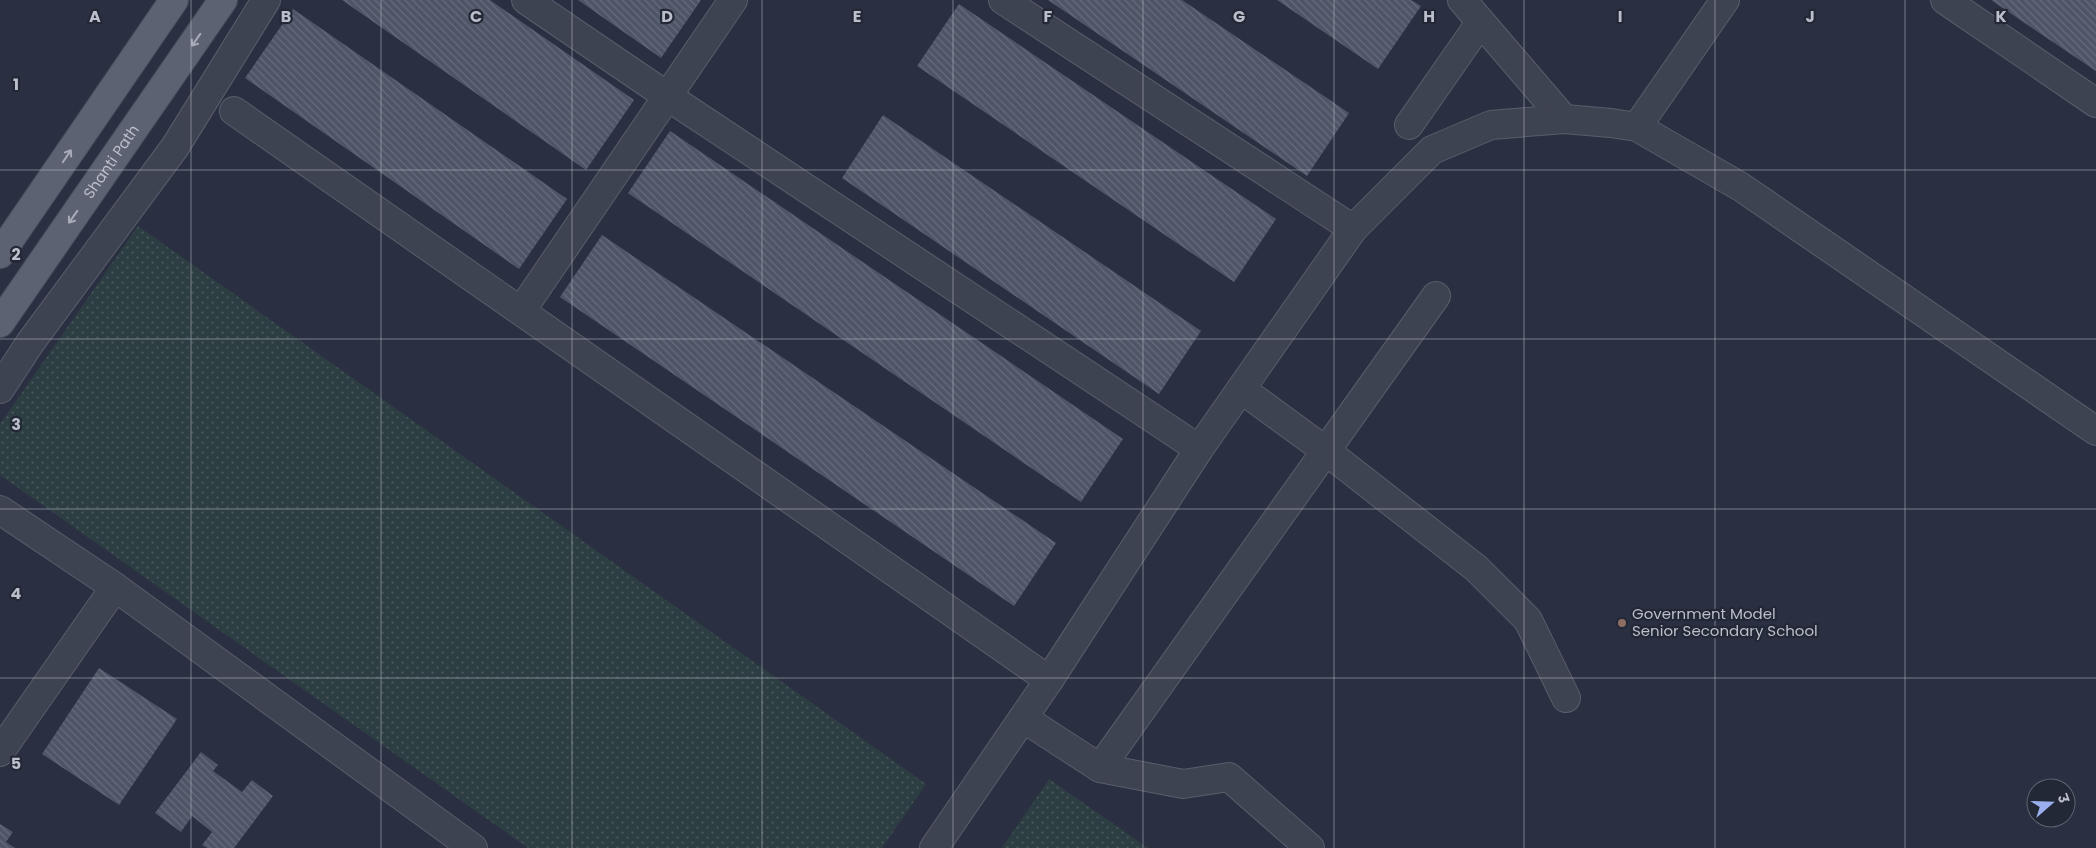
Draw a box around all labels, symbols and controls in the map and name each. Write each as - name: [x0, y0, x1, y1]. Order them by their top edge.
- text: A: [89, 5, 101, 28]
- text: B: [281, 5, 291, 28]
- text: C: [470, 5, 482, 28]
- text: D: [661, 5, 673, 28]
- text: E: [853, 5, 861, 28]
- text: F: [1044, 5, 1053, 28]
- text: G: [1233, 5, 1245, 28]
- text: H: [1423, 5, 1435, 28]
- text: I: [1618, 5, 1622, 28]
- text: J: [1805, 5, 1815, 28]
- text: K: [1995, 5, 2007, 28]
- one-way arrow: [191, 33, 201, 47]
- text: 1: [13, 73, 19, 96]
- street label: Shanti Path: [78, 120, 144, 202]
- one-way arrow: [62, 150, 72, 164]
- one-way arrow: [68, 210, 78, 224]
- text: 2: [11, 243, 21, 266]
- text: 3: [11, 413, 21, 436]
- text: 4: [11, 582, 22, 605]
- place label: Government Model Senior Secondary School: [1632, 603, 1818, 641]
- marker: Government Model Senior Secondary School: [1616, 617, 1628, 629]
- text: 5: [11, 752, 21, 775]
- north arrow: [2026, 778, 2076, 828]
- text: उ: [2052, 790, 2074, 807]

